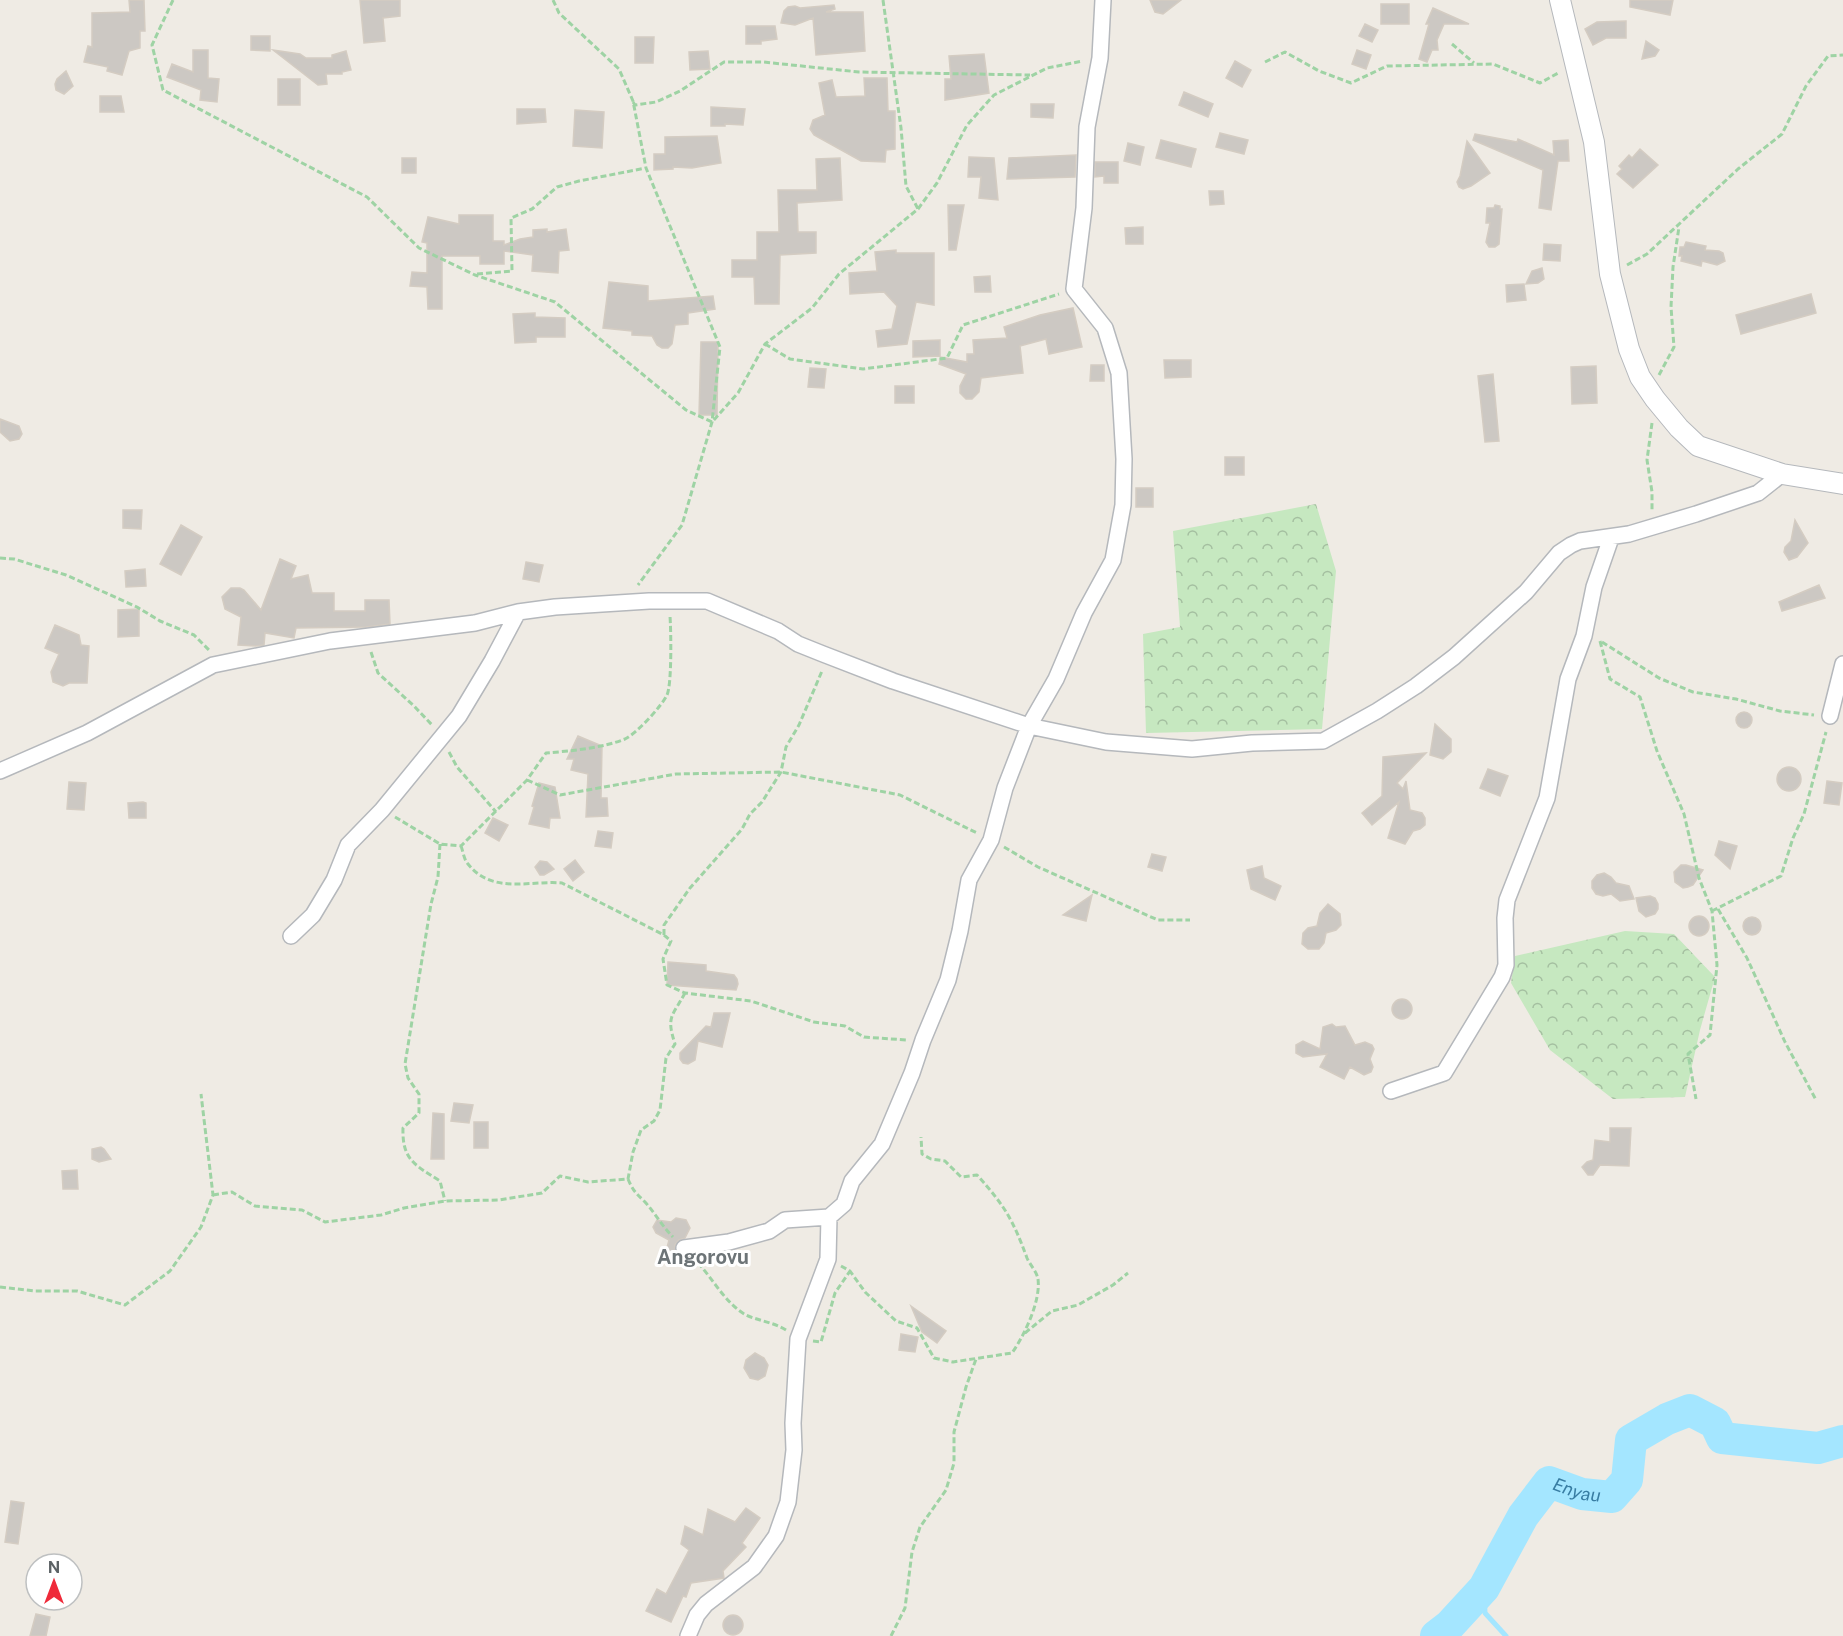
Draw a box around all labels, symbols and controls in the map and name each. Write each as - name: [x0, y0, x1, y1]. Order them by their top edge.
- district label: Angorovu: [657, 1245, 749, 1269]
- water label: Enyau: [1550, 1473, 1602, 1506]
- north arrow: [24, 1552, 84, 1612]
- text: N: [48, 1558, 60, 1577]

